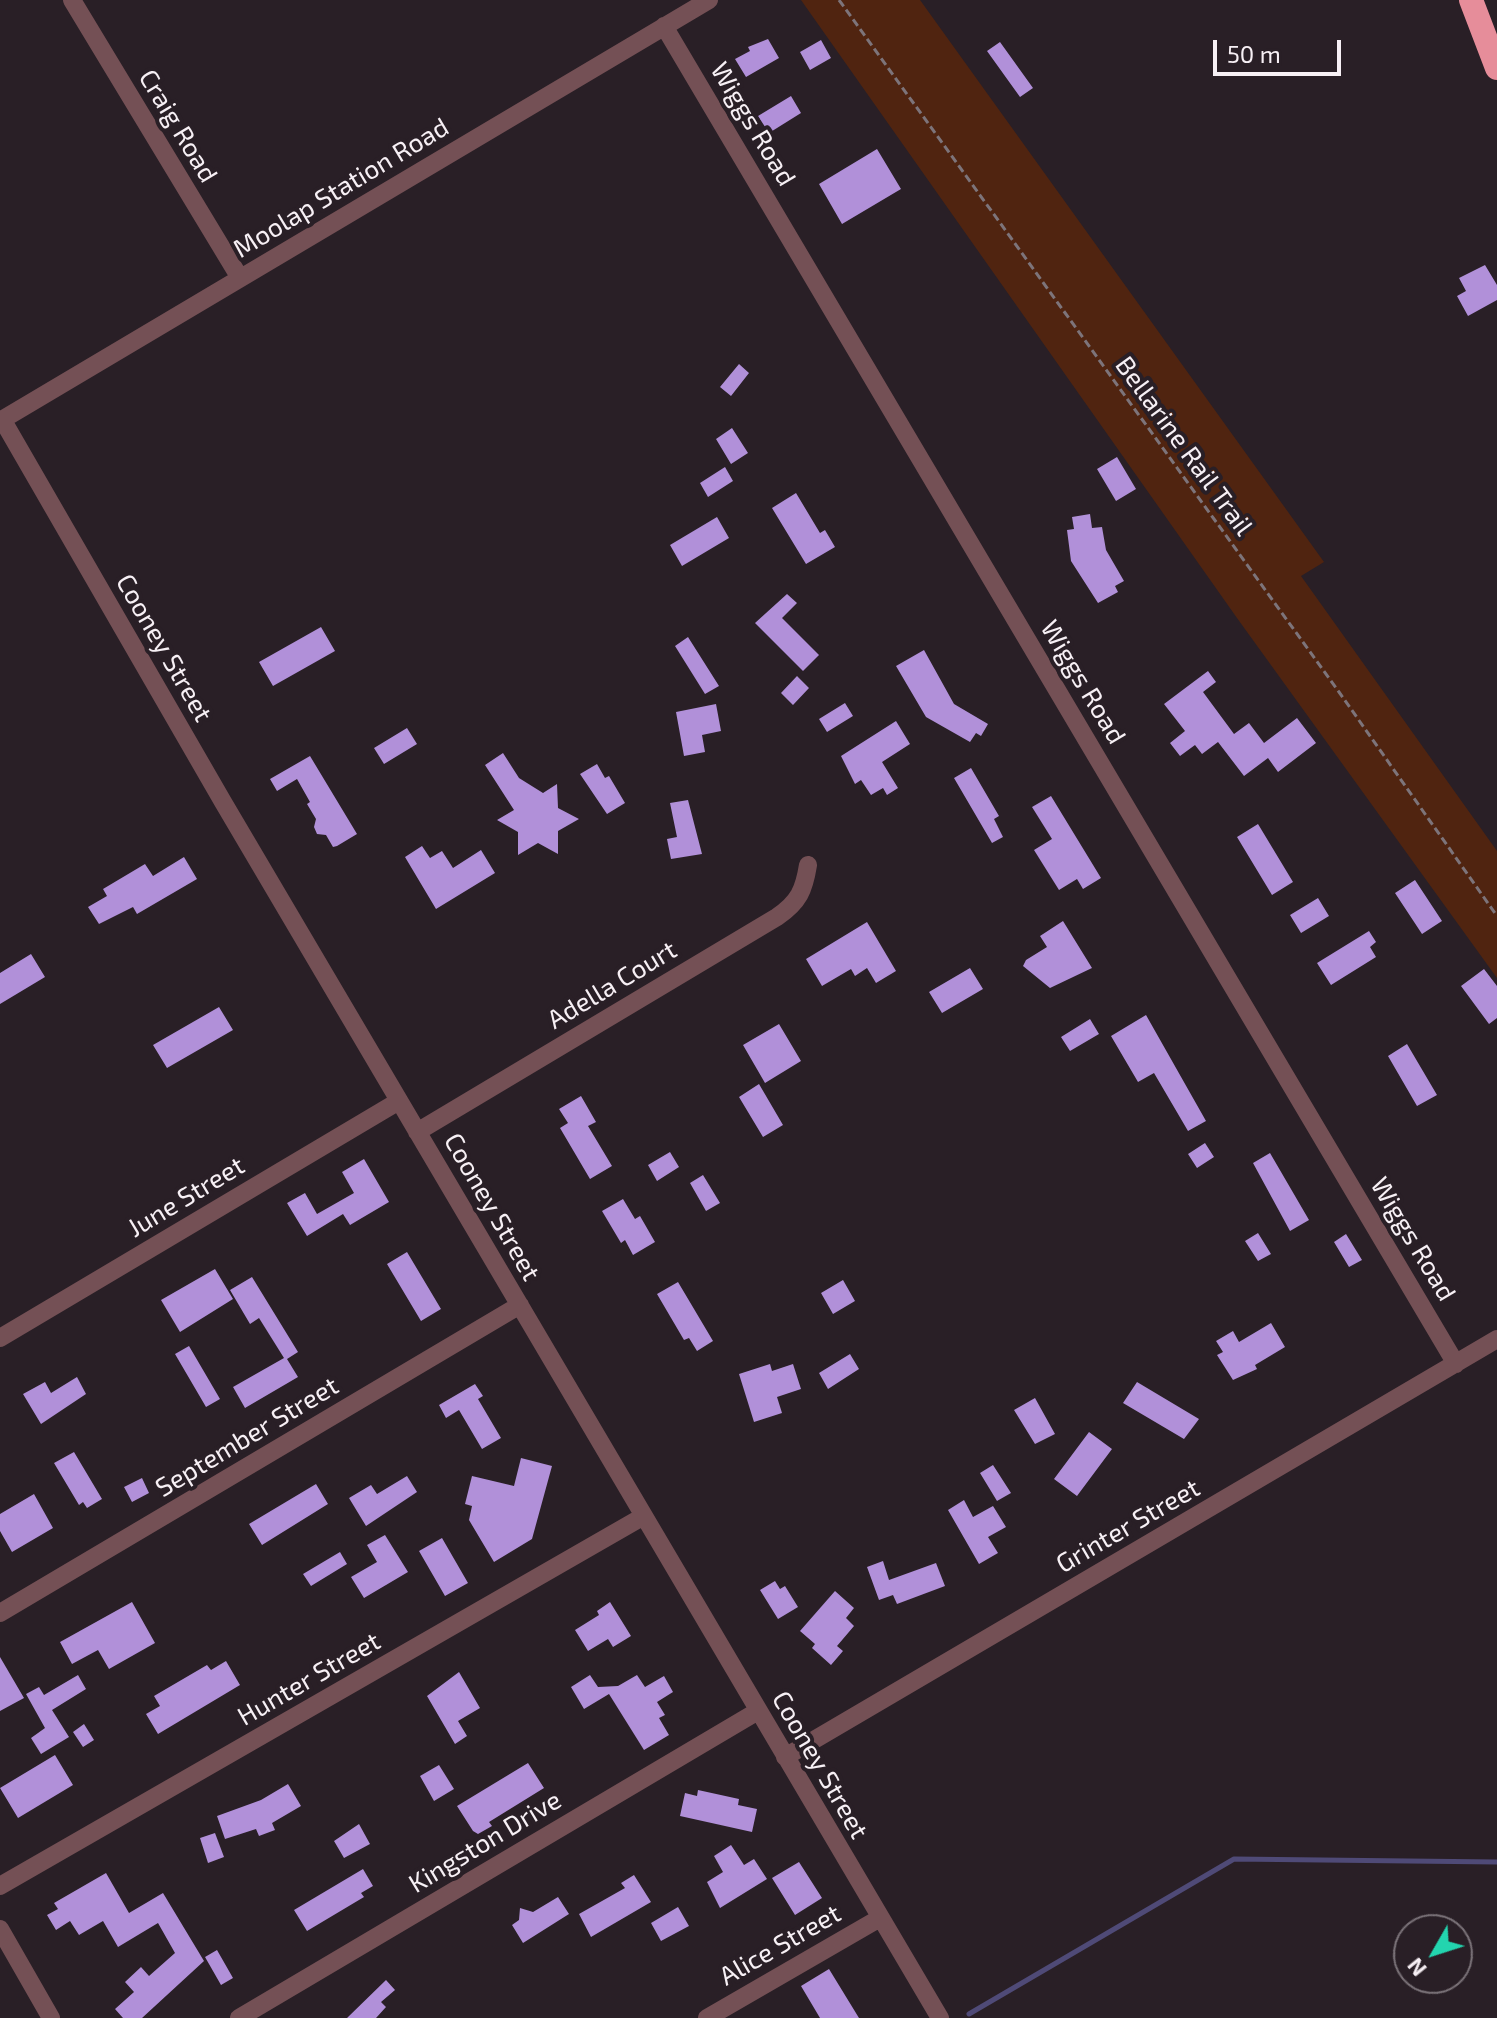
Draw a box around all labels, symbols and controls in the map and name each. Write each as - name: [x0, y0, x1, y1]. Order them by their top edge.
- scale bar: [1217, 24, 1345, 74]
- text: 50 m: [1227, 39, 1281, 68]
- street label: Wiggs Road: [704, 56, 802, 192]
- street label: Craig Road: [132, 64, 224, 188]
- street label: Moolap Station Road: [228, 111, 454, 265]
- street label: Bellarine Rail Trail: [1109, 351, 1259, 541]
- street label: Cooney Street: [109, 569, 219, 727]
- street label: Wiggs Road: [1034, 614, 1132, 750]
- street label: Adella Court: [542, 934, 682, 1036]
- street label: Cooney Street: [437, 1128, 547, 1286]
- street label: June Street: [122, 1150, 250, 1244]
- street label: Wiggs Road: [1364, 1171, 1462, 1307]
- street label: September Street: [150, 1370, 344, 1504]
- street label: Grinter Street: [1051, 1472, 1205, 1580]
- street label: Hunter Street: [232, 1626, 386, 1732]
- street label: Cooney Street: [765, 1686, 875, 1844]
- street label: Kingston Drive: [403, 1784, 567, 1900]
- street label: Alice Street: [714, 1898, 846, 1992]
- north arrow: [1393, 1914, 1473, 1994]
- text: N: [1401, 1953, 1431, 1982]

